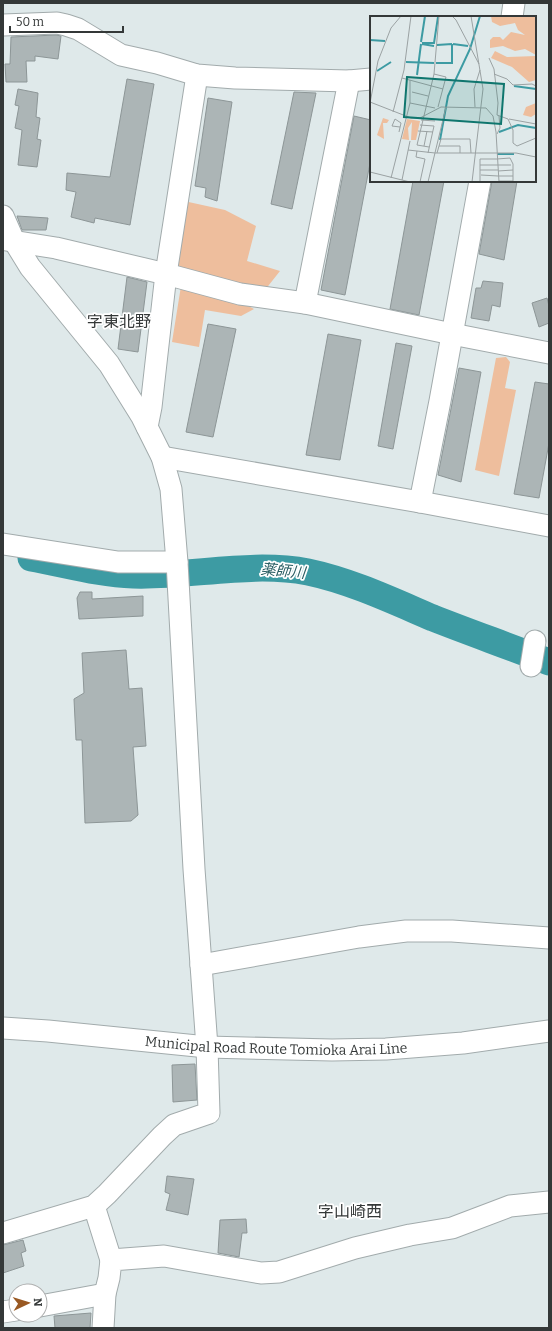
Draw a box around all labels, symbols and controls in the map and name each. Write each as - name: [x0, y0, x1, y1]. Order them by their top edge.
- scale bar: [10, 8, 123, 34]
- text: 50 m: [16, 15, 45, 29]
- inset map: [370, 16, 536, 182]
- district label: 字東北野: [87, 312, 151, 331]
- water label: 薬師川: [260, 560, 308, 582]
- street label: Municipal Road Route Tomioka Arai Line: [144, 1033, 408, 1059]
- district label: 字山崎西: [318, 1202, 382, 1221]
- north arrow: [8, 1283, 48, 1323]
- text: N: [31, 1298, 44, 1308]

